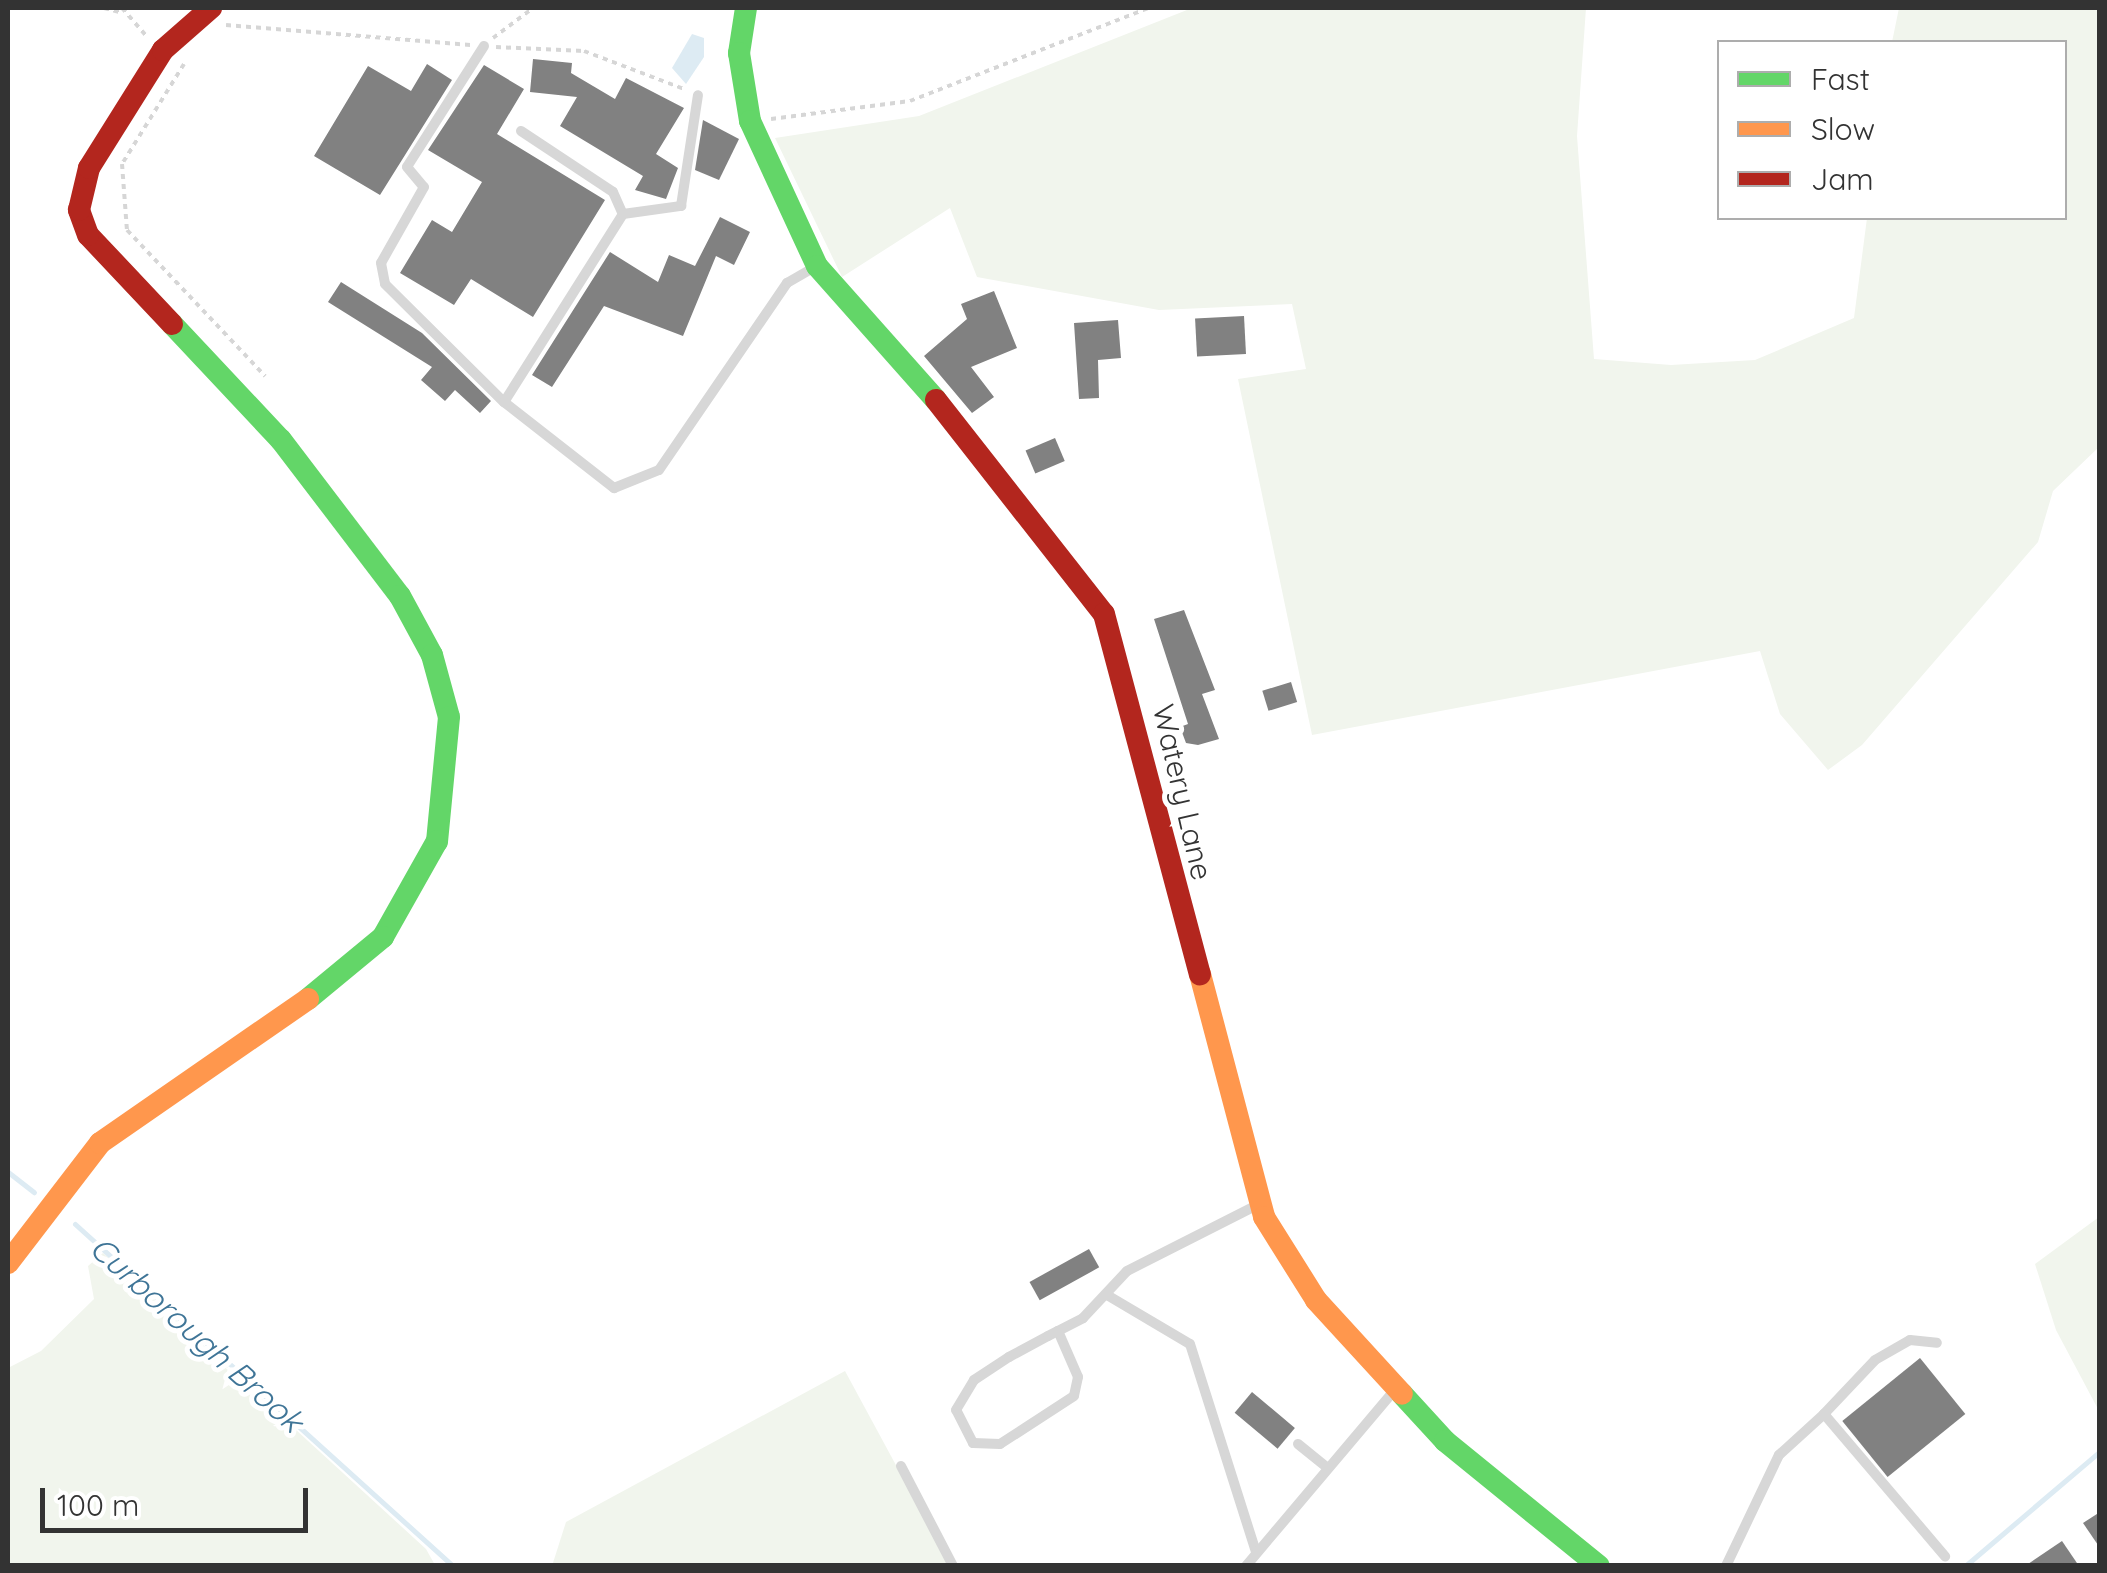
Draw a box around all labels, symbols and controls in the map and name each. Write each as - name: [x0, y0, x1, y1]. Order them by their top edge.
- legend: [1717, 40, 2067, 220]
- text: Fast: [1811, 60, 1870, 98]
- text: Slow: [1811, 110, 1875, 148]
- text: Jam: [1811, 160, 1874, 198]
- street label: Watery Lane: [1145, 701, 1221, 883]
- water label: Curborough Brook: [82, 1228, 312, 1440]
- scale bar: [45, 1468, 312, 1530]
- text: 100 m: [57, 1486, 139, 1524]

